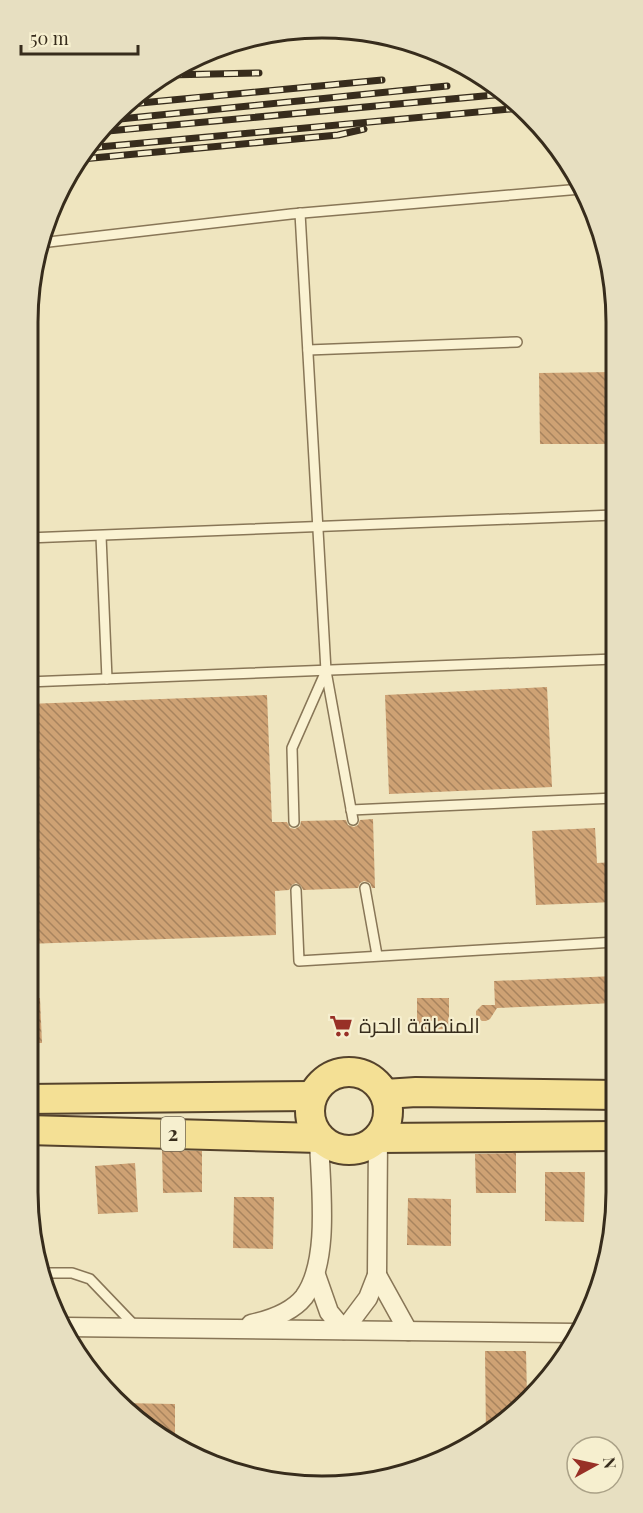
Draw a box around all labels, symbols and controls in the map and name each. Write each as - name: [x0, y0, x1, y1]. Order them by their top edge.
- scale bar: [21, 18, 138, 56]
- text: 50 m: [30, 26, 69, 50]
- place label: المنطقة الحرة: [359, 1010, 480, 1038]
- supermarket icon: المنطقة الحرة: [328, 1013, 354, 1039]
- road number: 2: [161, 1117, 185, 1151]
- north arrow: [565, 1435, 625, 1495]
- text: N: [599, 1456, 622, 1470]

